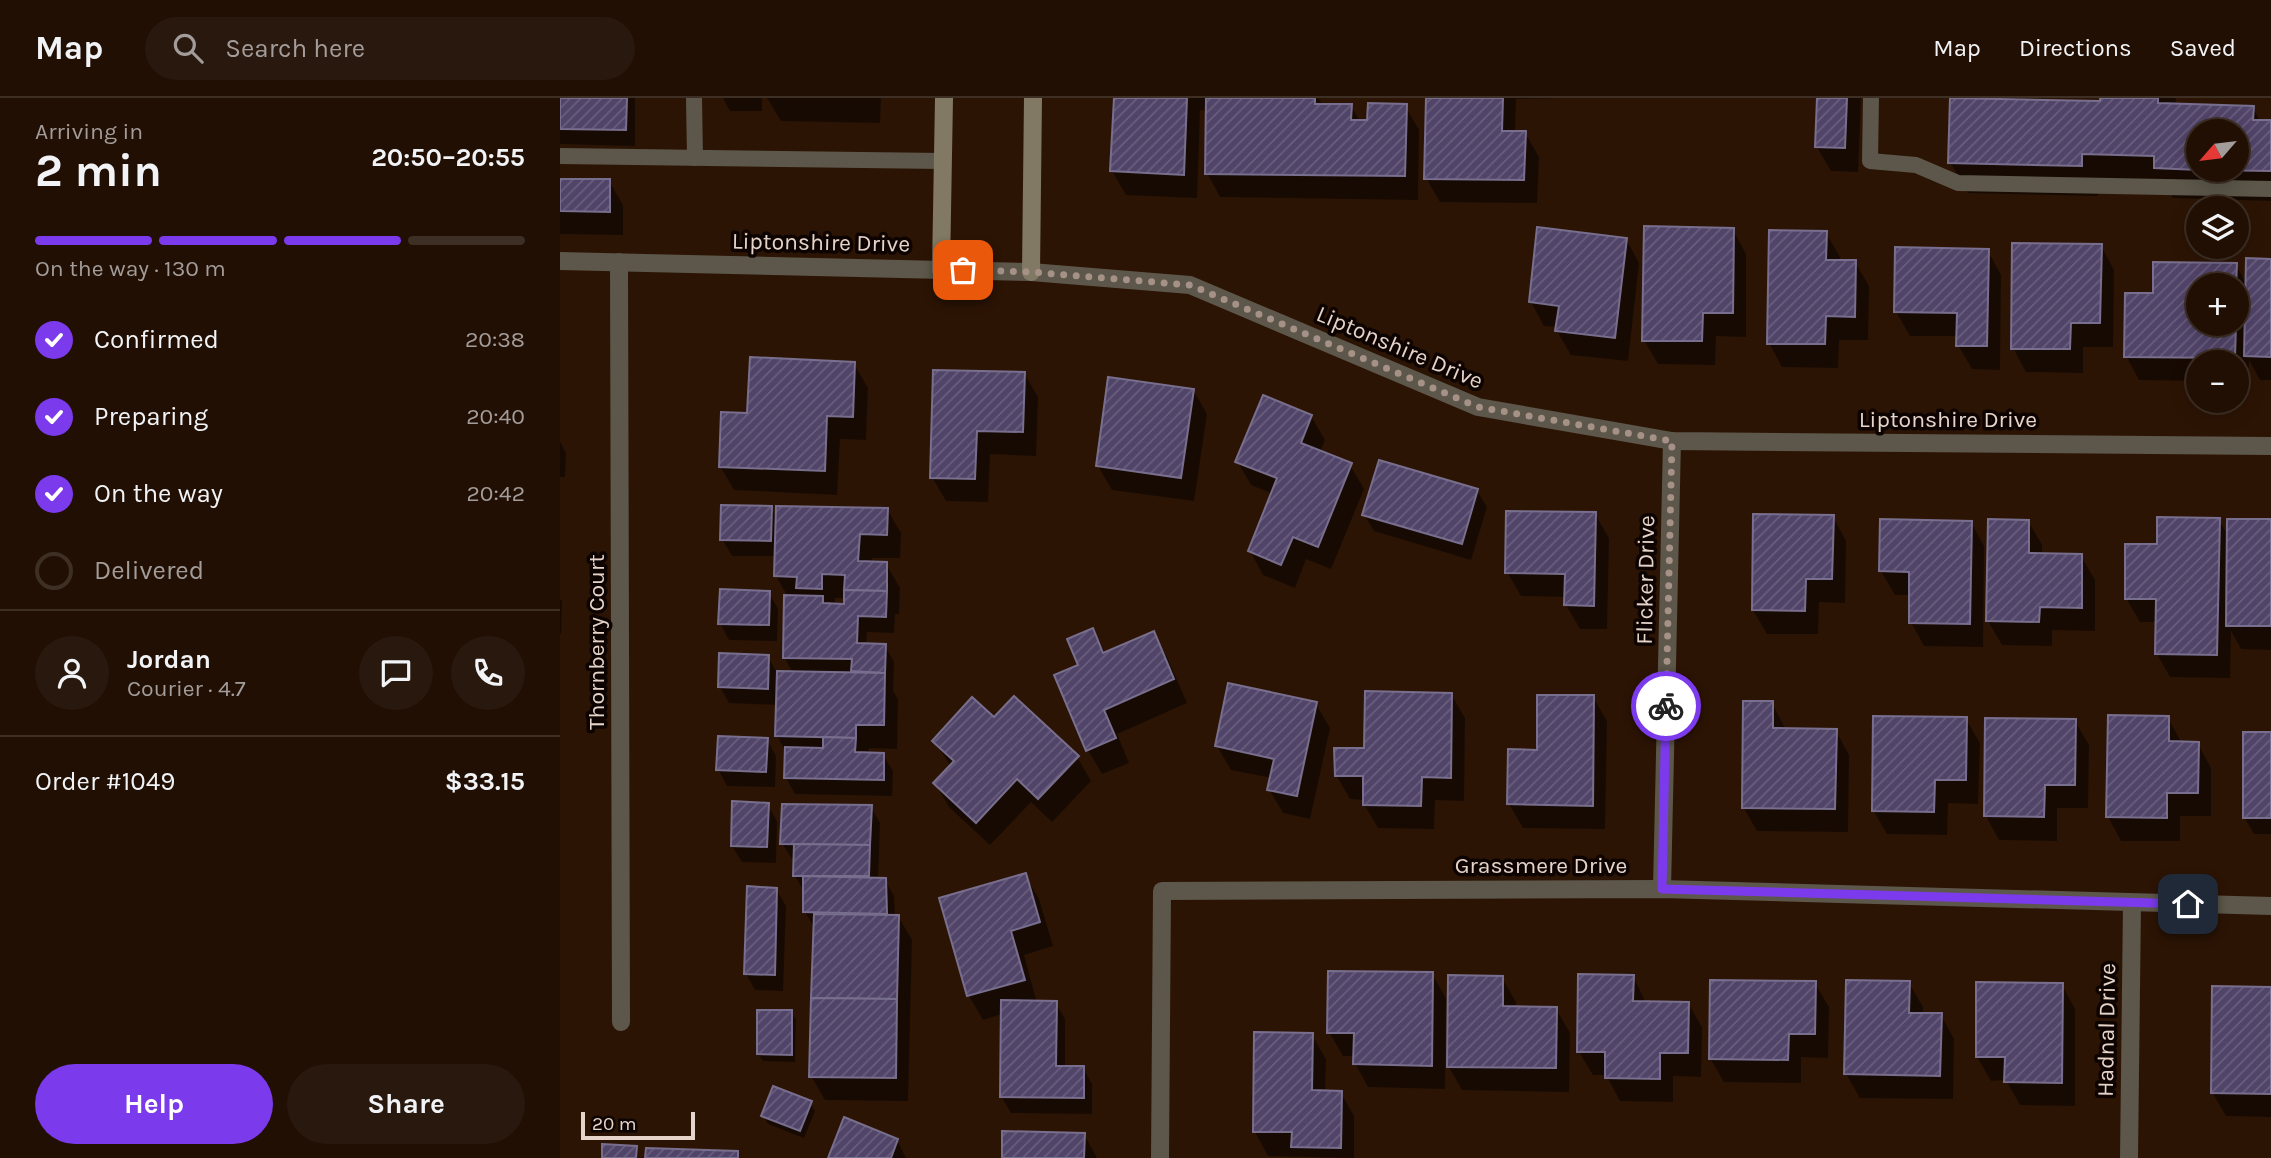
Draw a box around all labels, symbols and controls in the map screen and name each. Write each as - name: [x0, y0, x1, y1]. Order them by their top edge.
- search box: [145, 17, 635, 80]
- text: Map: [35, 29, 103, 67]
- icon: search: [169, 29, 207, 67]
- text: Search here: [225, 33, 365, 64]
- text: Map: [1933, 34, 1981, 62]
- text: Directions: [2019, 34, 2132, 62]
- text: Saved: [2170, 34, 2236, 62]
- text: Arriving in: [35, 118, 143, 145]
- north arrow: [2186, 119, 2249, 182]
- map controls: [2186, 119, 2249, 413]
- text: 20:50–20:55: [371, 142, 525, 173]
- text: 2 min: [35, 144, 162, 198]
- button: layers: [2186, 196, 2249, 259]
- street label: Liptonshire Drive: [732, 227, 910, 258]
- pin: [933, 240, 993, 300]
- icon: bag: [944, 251, 982, 289]
- text: On the way · 130 m: [35, 255, 226, 282]
- button: +: [2186, 273, 2249, 336]
- street label: Liptonshire Drive: [1312, 300, 1487, 395]
- icon: check: [35, 321, 73, 359]
- text: Confirmed: [94, 324, 219, 355]
- text: 20:38: [465, 326, 525, 353]
- button: −: [2186, 350, 2249, 413]
- icon: check: [35, 398, 73, 436]
- text: Preparing: [94, 401, 208, 432]
- text: 20:40: [466, 403, 525, 430]
- street label: Liptonshire Drive: [1859, 406, 2037, 433]
- icon: check: [35, 475, 73, 513]
- text: On the way: [94, 478, 223, 509]
- text: 20:42: [467, 480, 525, 507]
- street label: Flicker Drive: [1631, 515, 1660, 645]
- street label: Thornberry Court: [583, 554, 610, 730]
- text: Delivered: [94, 555, 204, 586]
- button: person: [35, 636, 109, 710]
- button: chat: [359, 636, 433, 710]
- button: phone: [451, 636, 525, 710]
- text: Jordan: [127, 644, 211, 675]
- courier: [1631, 671, 1701, 741]
- text: Courier · 4.7: [127, 675, 246, 702]
- icon: bike: [1647, 687, 1685, 725]
- text: Order #1049: [35, 766, 175, 797]
- text: $33.15: [445, 766, 525, 797]
- street label: Grassmere Drive: [1455, 852, 1627, 879]
- pin: [2158, 874, 2218, 934]
- icon: home: [2169, 885, 2207, 923]
- street label: Hadnal Drive: [2092, 963, 2121, 1097]
- button: Help: [35, 1064, 273, 1144]
- button: Share: [287, 1064, 525, 1144]
- scale bar: [581, 1109, 695, 1141]
- text: 20 m: [592, 1113, 637, 1135]

